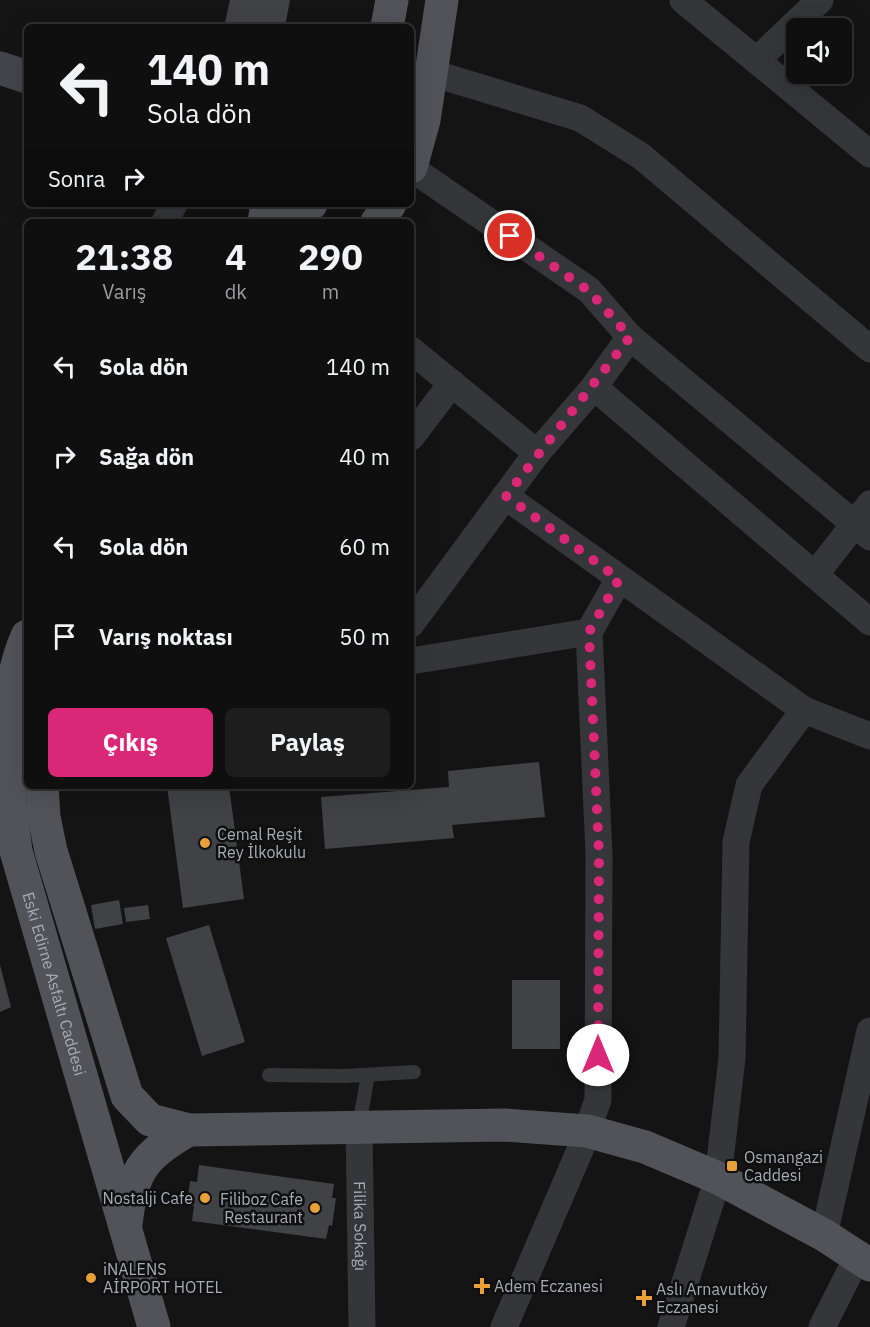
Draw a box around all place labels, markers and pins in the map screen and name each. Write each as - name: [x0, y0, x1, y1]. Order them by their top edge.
- pin: [484, 210, 535, 261]
- place label: Cemal Reşit Rey İlkokulu: [217, 824, 306, 862]
- marker: Cemal Reşit Rey İlkokulu: [198, 836, 212, 850]
- place label: Osmangazi Caddesi: [744, 1147, 823, 1185]
- marker: Osmangazi Caddesi: [725, 1159, 739, 1173]
- place label: Nostalji Cafe: [102, 1188, 193, 1208]
- place label: Filiboz Cafe Restaurant: [220, 1189, 303, 1227]
- marker: Nostalji Cafe: [198, 1191, 212, 1205]
- marker: Filiboz Cafe Restaurant: [308, 1201, 322, 1215]
- place label: iNALENS AİRPORT HOTEL: [103, 1259, 223, 1297]
- marker: iNALENS AİRPORT HOTEL: [84, 1271, 98, 1285]
- place label: Adem Eczanesi: [494, 1276, 603, 1296]
- marker: Adem Eczanesi: [475, 1279, 489, 1293]
- place label: Aslı Arnavutköy Eczanesi: [656, 1279, 767, 1317]
- marker: Aslı Arnavutköy Eczanesi: [637, 1291, 651, 1305]

